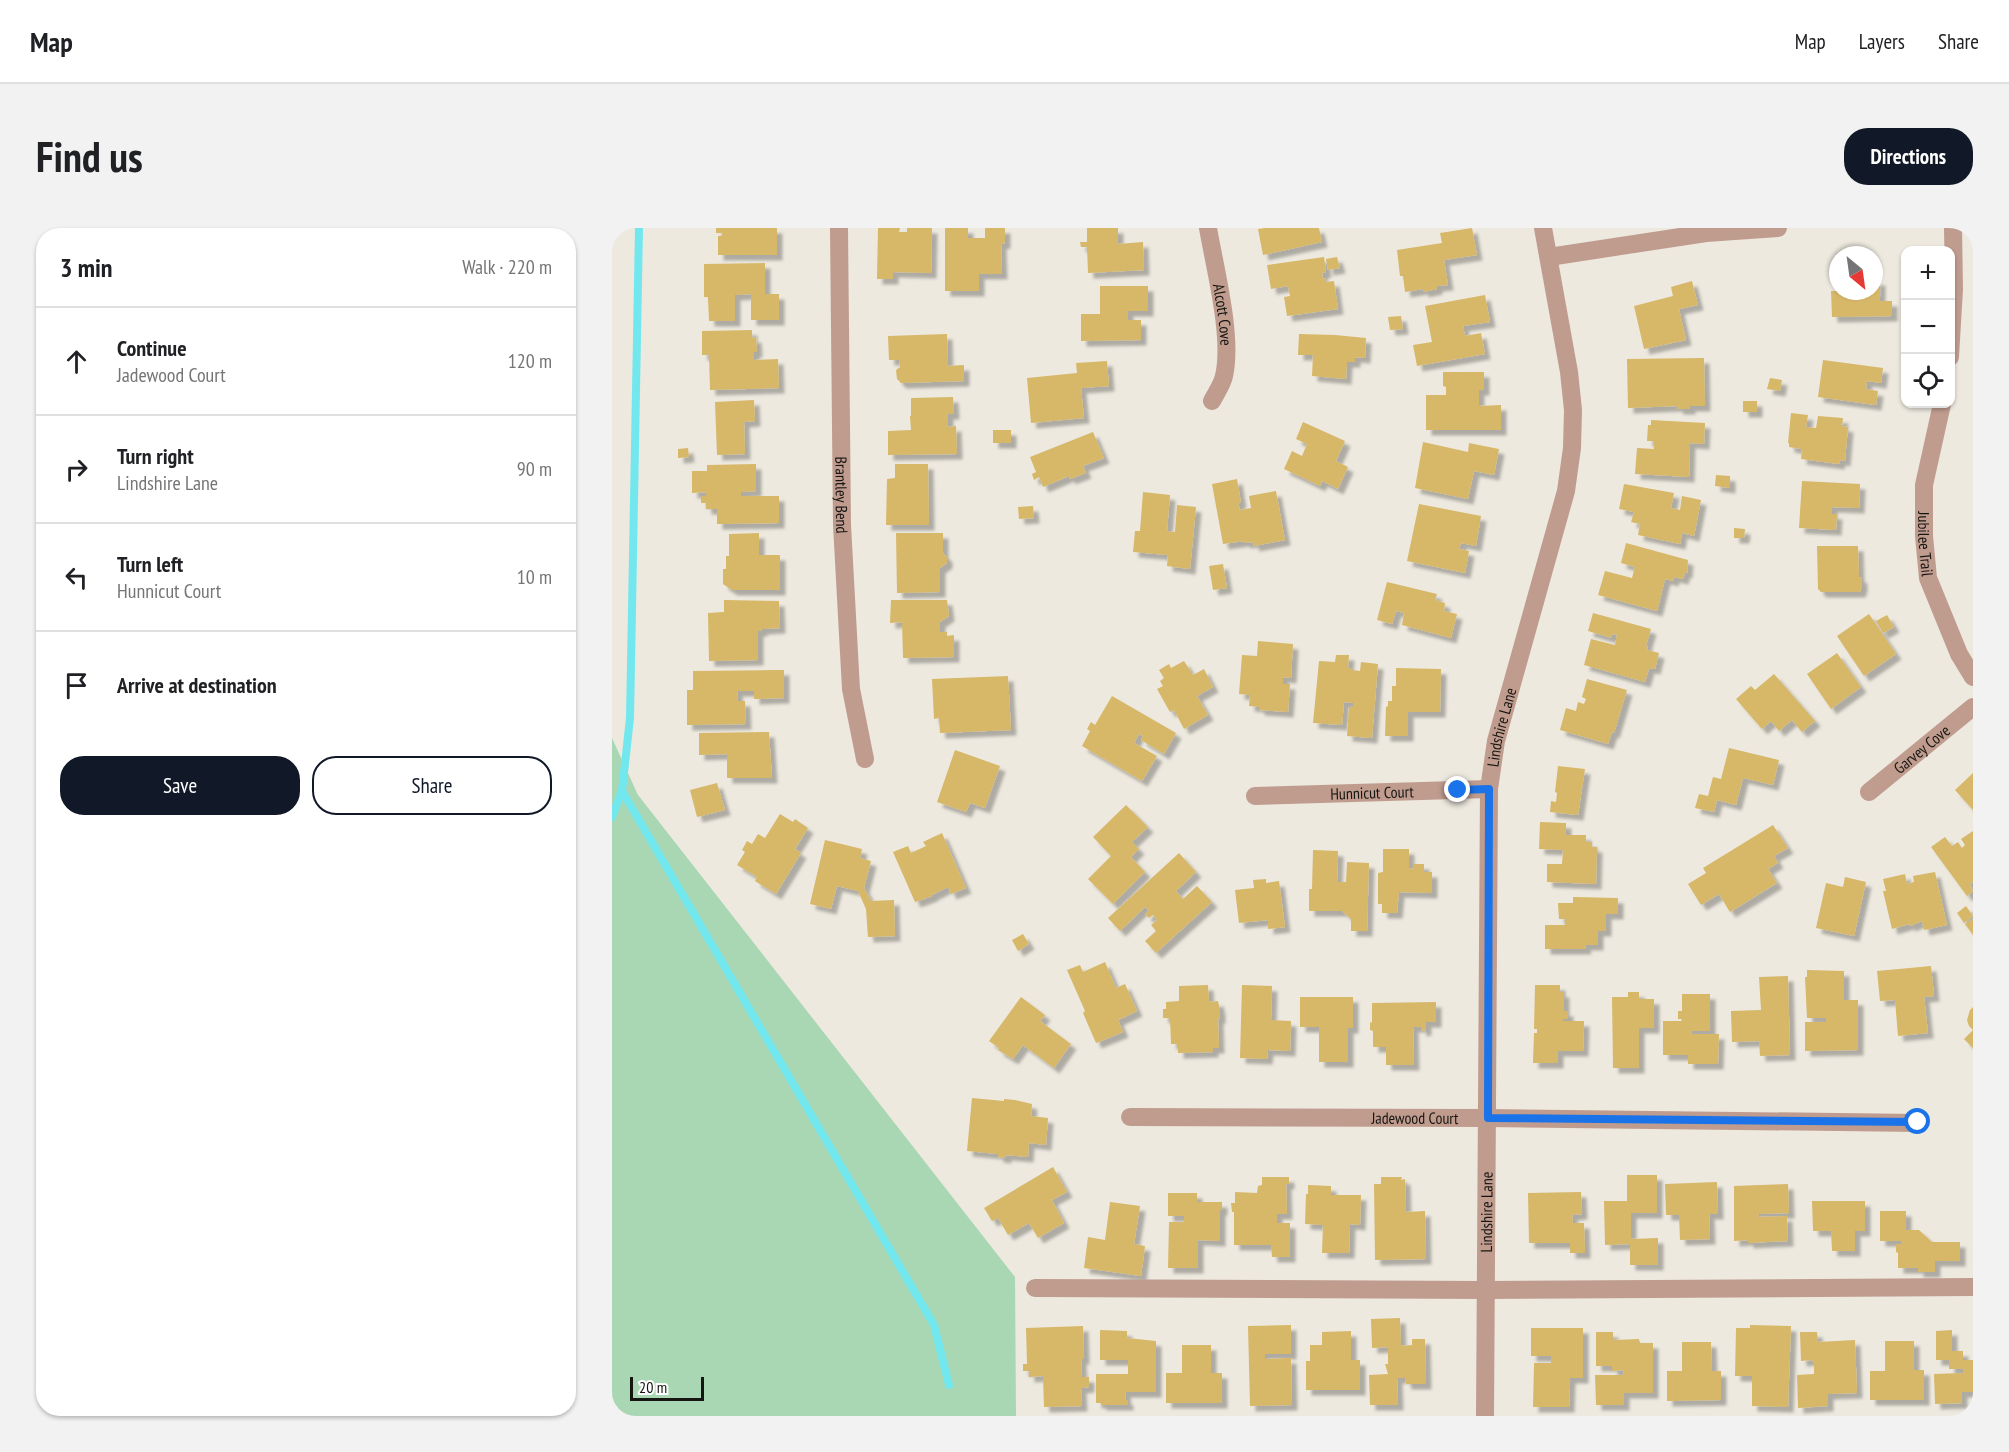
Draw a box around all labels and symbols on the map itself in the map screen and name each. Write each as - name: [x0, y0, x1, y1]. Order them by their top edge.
- north arrow: [1829, 246, 1883, 300]
- street label: Alcott Cove: [1209, 282, 1236, 346]
- street label: Brantley Bend: [831, 456, 852, 534]
- street label: Jubilee Trail: [1914, 511, 1938, 577]
- street label: Lindshire Lane: [1482, 685, 1520, 768]
- street label: Garvey Cove: [1890, 720, 1954, 778]
- route end: [1444, 776, 1470, 802]
- street label: Hunnicut Court: [1330, 781, 1415, 804]
- street label: Jadewood Court: [1370, 1108, 1459, 1128]
- route start: [1904, 1108, 1930, 1134]
- street label: Lindshire Lane: [1476, 1171, 1497, 1253]
- scale bar: [630, 1374, 704, 1402]

